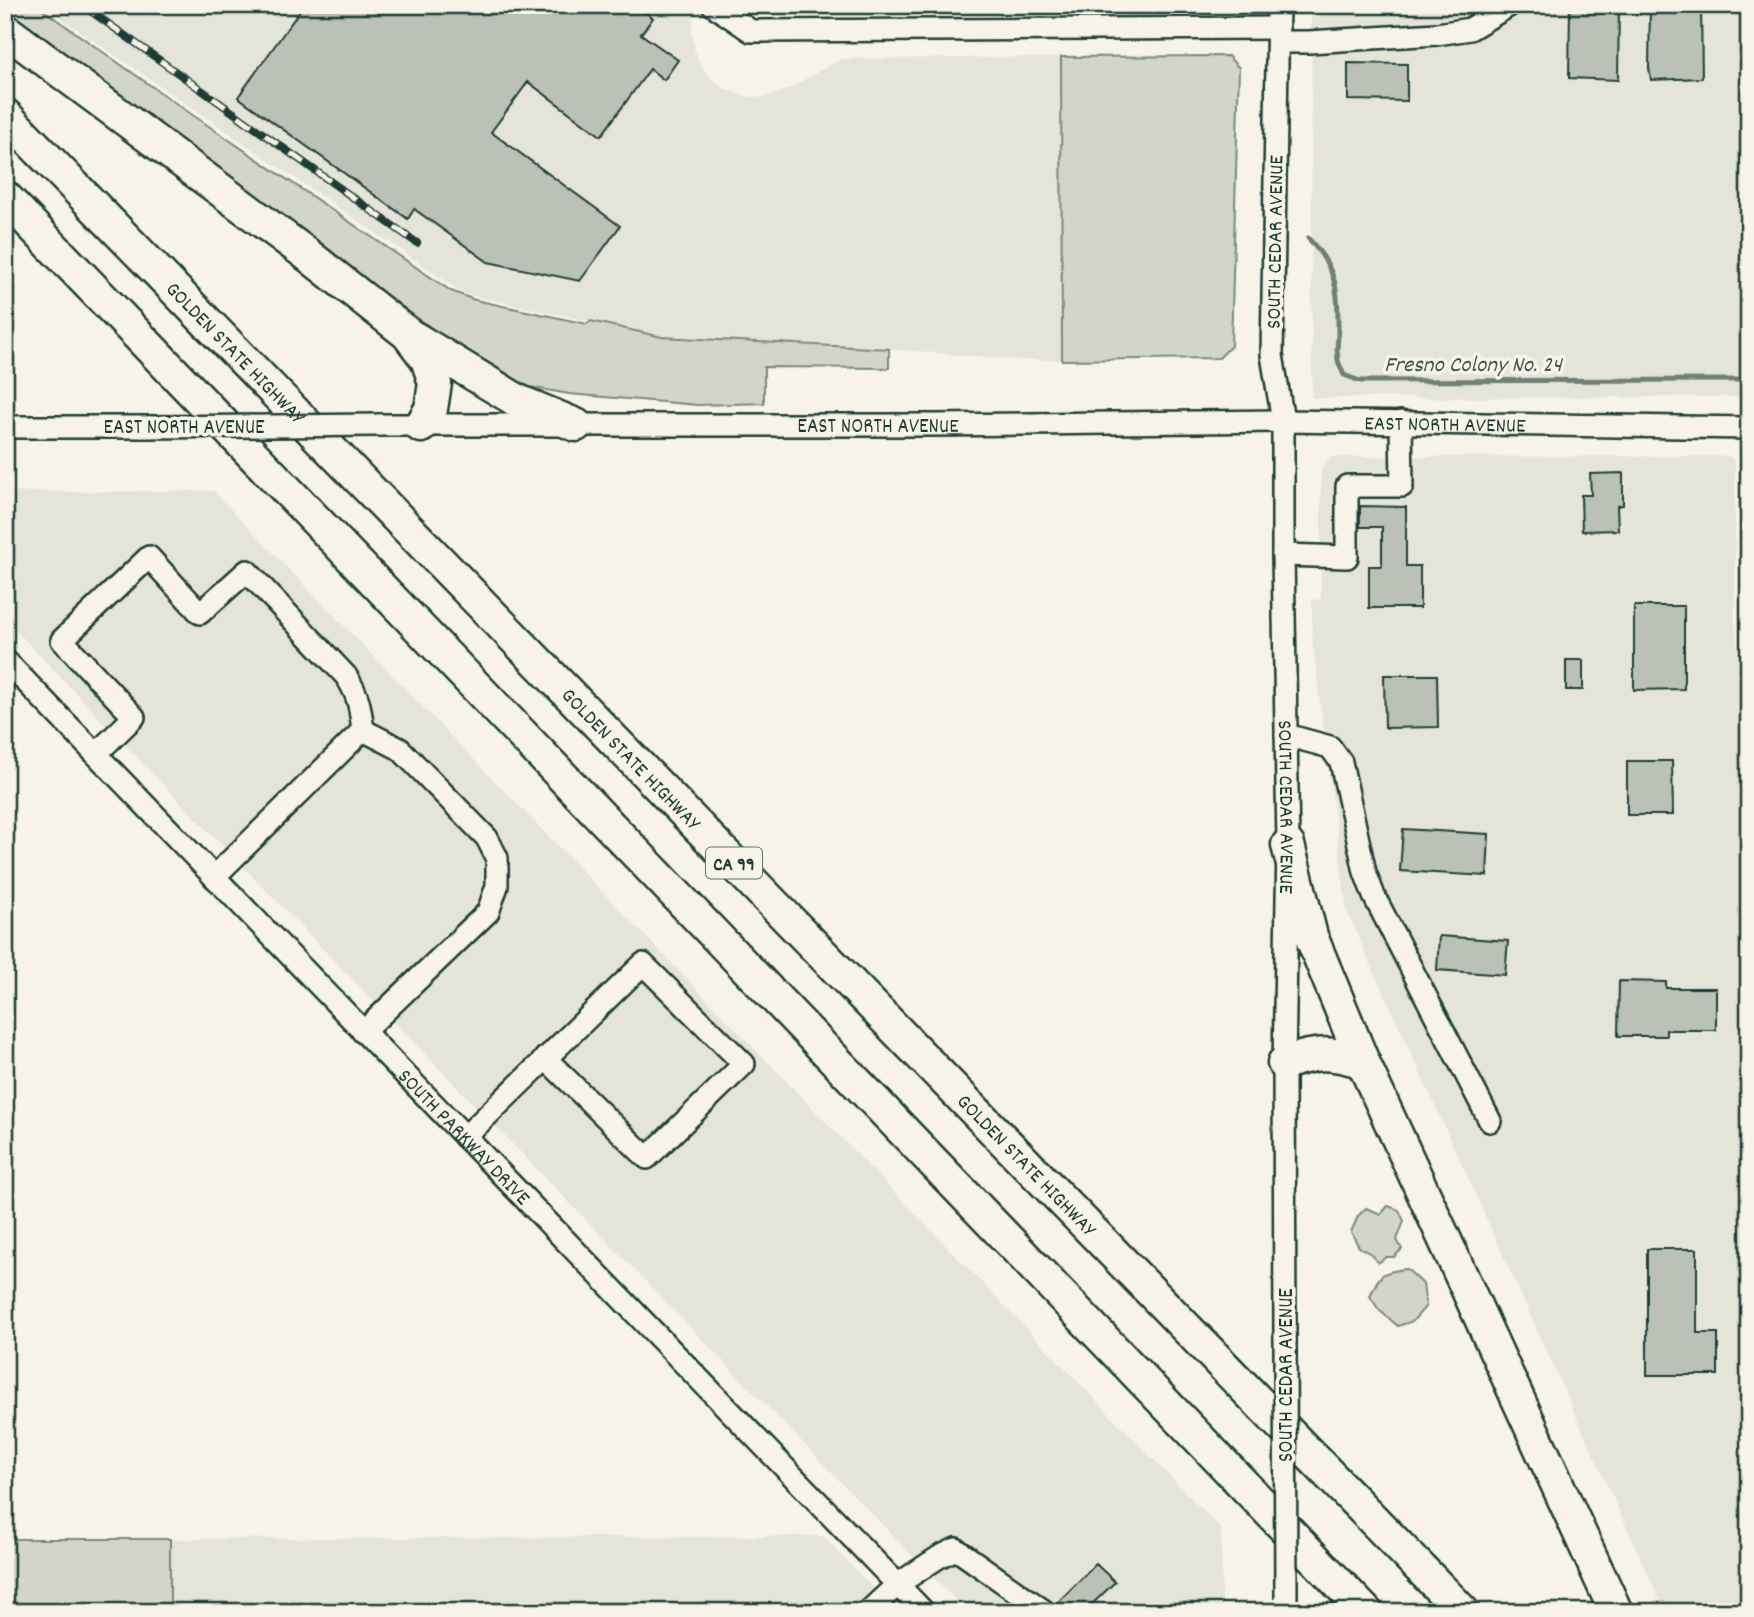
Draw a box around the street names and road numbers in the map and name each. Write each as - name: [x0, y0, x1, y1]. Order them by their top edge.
- street label: SOUTH CEDAR AVENUE: [1260, 154, 1294, 329]
- street label: GOLDEN STATE HIGHWAY: [157, 276, 311, 433]
- street label: EAST NORTH AVENUE: [1364, 410, 1526, 443]
- street label: EAST NORTH AVENUE: [797, 413, 959, 443]
- street label: EAST NORTH AVENUE: [103, 414, 265, 444]
- street label: GOLDEN STATE HIGHWAY: [553, 682, 707, 839]
- street label: SOUTH CEDAR AVENUE: [1268, 720, 1300, 895]
- road number: CA 99: [706, 848, 762, 878]
- street label: SOUTH PARKWAY DRIVE: [389, 1063, 536, 1214]
- street label: GOLDEN STATE HIGHWAY: [948, 1089, 1102, 1246]
- street label: SOUTH CEDAR AVENUE: [1273, 1288, 1303, 1462]

